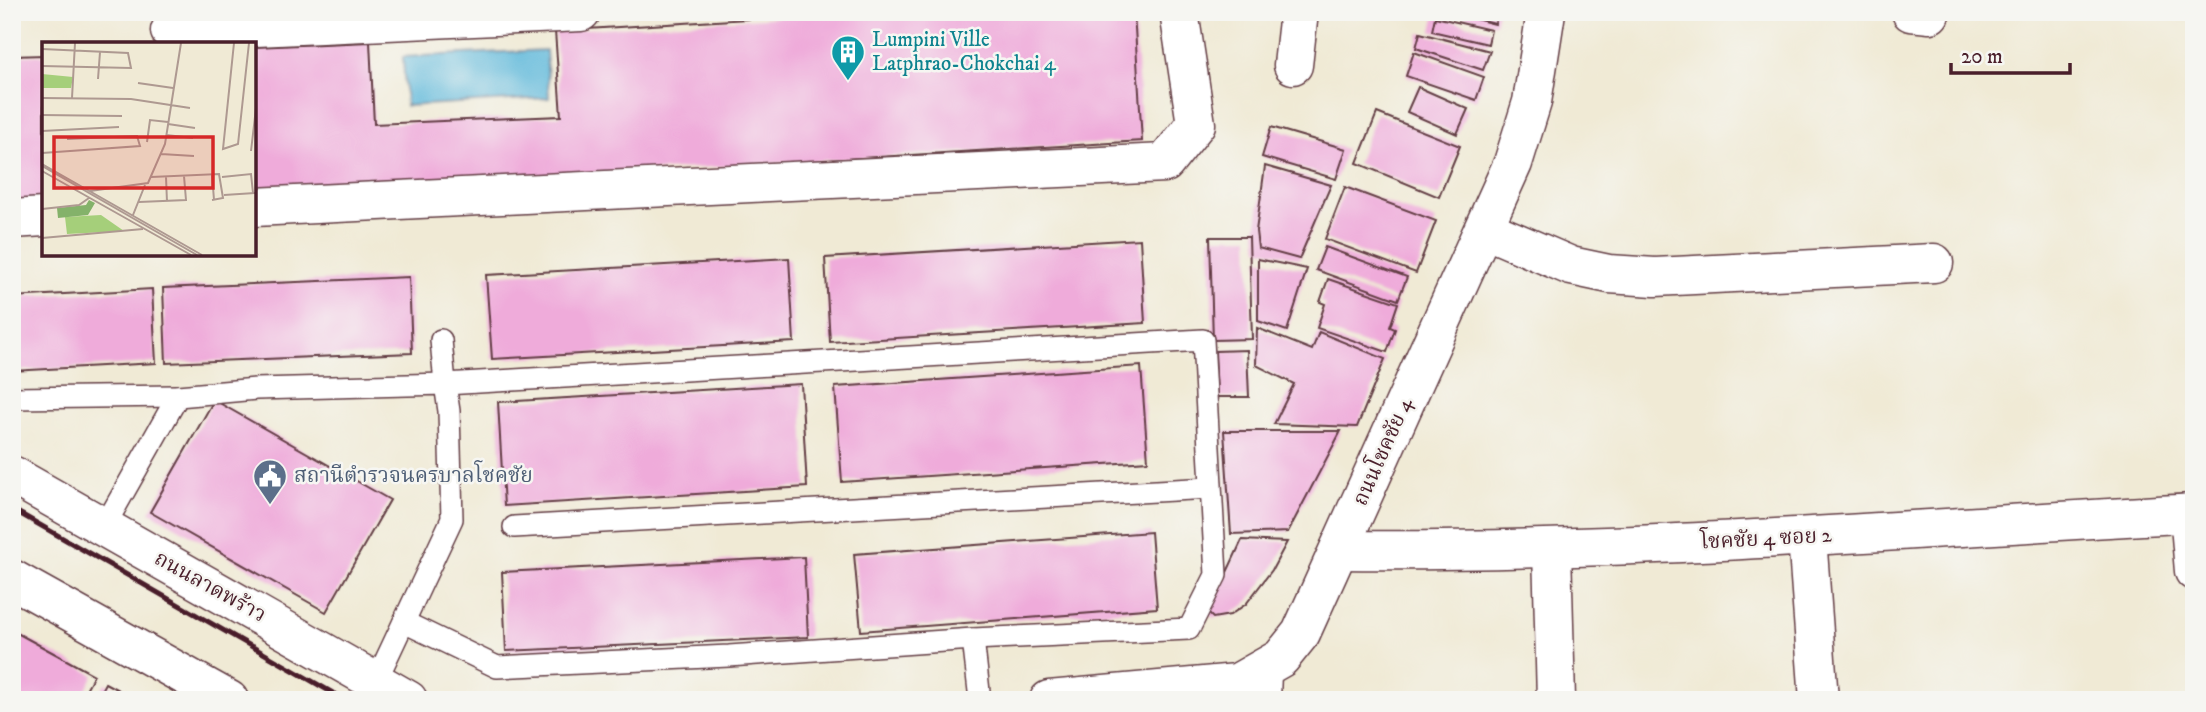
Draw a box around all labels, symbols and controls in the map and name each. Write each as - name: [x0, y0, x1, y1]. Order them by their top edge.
- place label: Lumpini Ville Latphrao-Chokchai 4: [872, 27, 1057, 77]
- scale bar: [1951, 32, 2070, 76]
- building icon: Lumpini Ville Latphrao-Chokchai 4: [829, 33, 867, 82]
- inset map: [42, 42, 256, 256]
- text: 20 m: [1961, 44, 2003, 70]
- street label: ถนนโชคชัย 4: [1345, 392, 1419, 510]
- public building icon: สถานีตำรวจนครบาลโชคชัย: [251, 457, 289, 506]
- place label: สถานีตำรวจนครบาลโชคชัย: [294, 460, 533, 489]
- street label: โชคชัย 4 ซอย 2: [1698, 520, 1833, 555]
- street label: ถนนลาดพร้าว: [150, 546, 270, 628]

